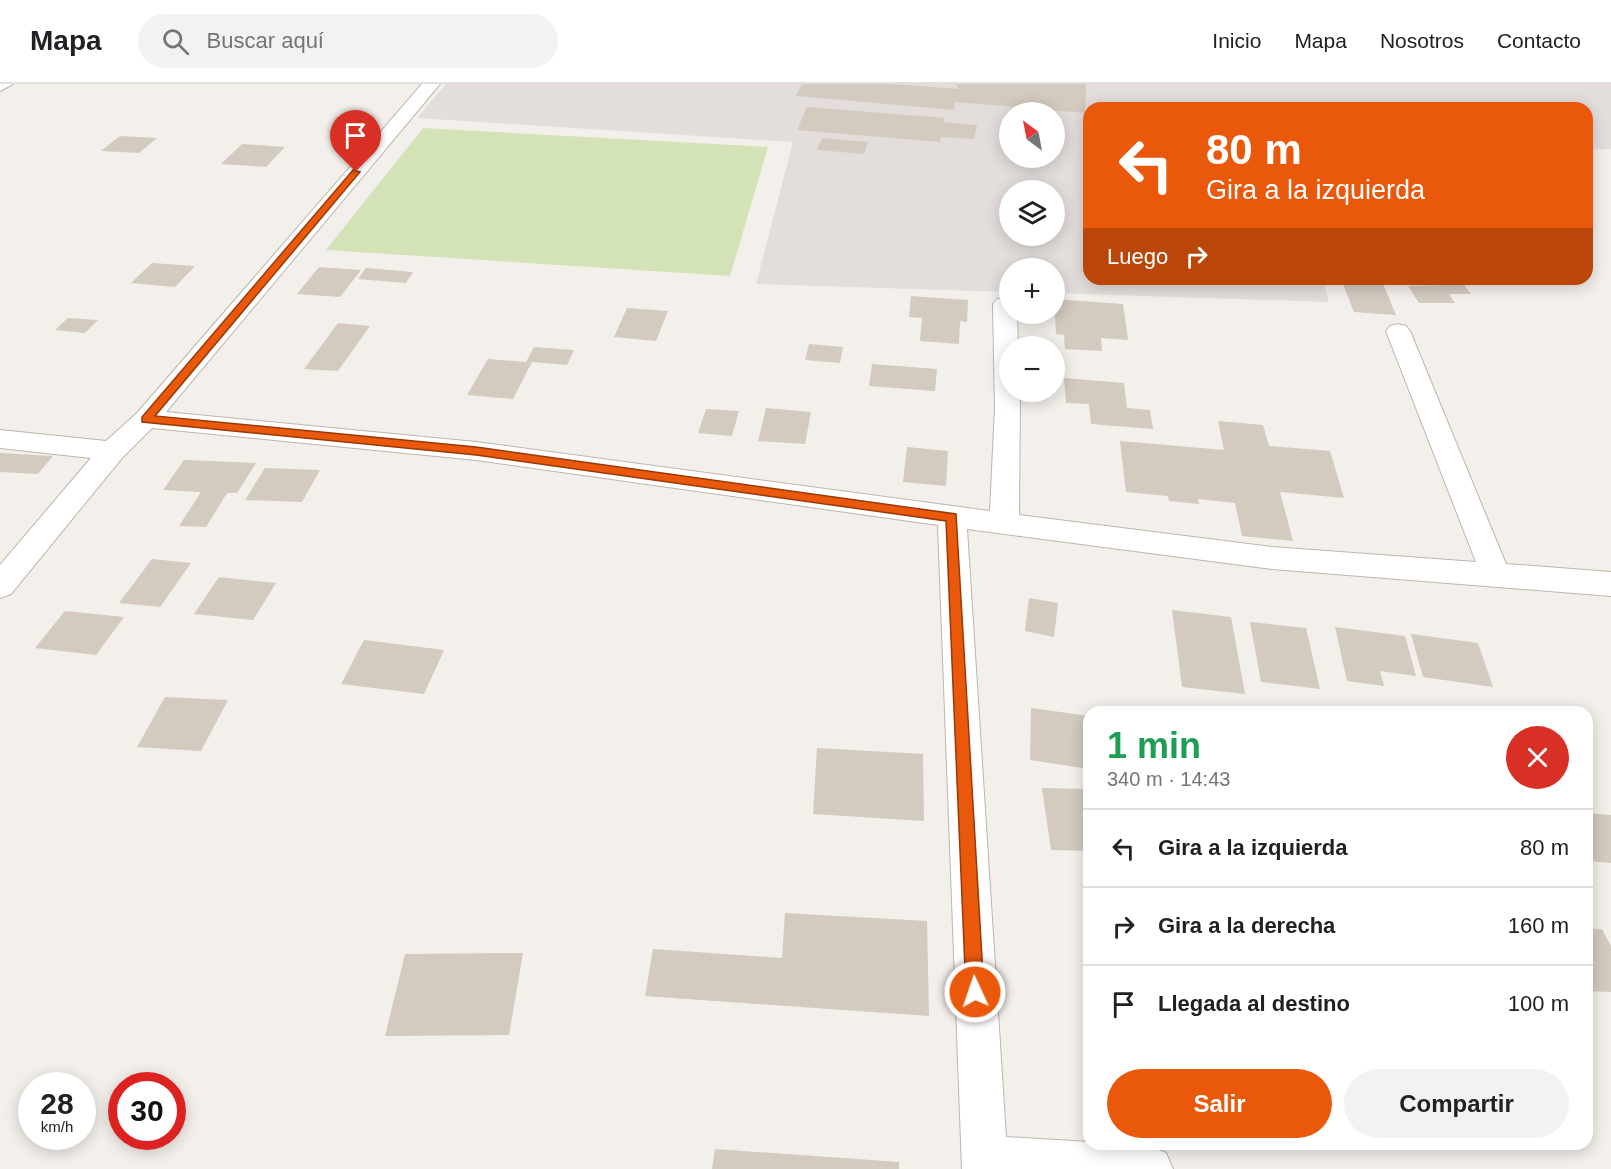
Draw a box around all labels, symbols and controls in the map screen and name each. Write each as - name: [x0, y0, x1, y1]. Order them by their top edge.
- search box: [138, 14, 558, 68]
- text: Mapa: [30, 25, 102, 56]
- icon: search: [159, 25, 192, 58]
- text: Buscar aquí: [207, 28, 324, 53]
- text: Inicio: [1212, 29, 1261, 52]
- text: Mapa: [1294, 29, 1347, 52]
- text: Nosotros: [1380, 29, 1464, 52]
- text: Contacto: [1497, 29, 1581, 52]
- north arrow: [999, 102, 1065, 168]
- map controls: [999, 102, 1065, 402]
- pin: [330, 110, 381, 172]
- icon: arrive: [339, 119, 372, 152]
- icon: left: [1107, 126, 1185, 204]
- text: 80 m: [1206, 126, 1302, 173]
- text: Gira a la izquierda: [1206, 175, 1425, 205]
- button: layers: [999, 180, 1065, 246]
- icon: right: [1180, 240, 1213, 273]
- text: Luego: [1107, 244, 1168, 269]
- button: +: [999, 258, 1065, 324]
- button: −: [999, 336, 1065, 402]
- text: 1 min: [1107, 725, 1201, 766]
- button: close: [1506, 726, 1569, 789]
- text: 340 m · 14:43: [1107, 768, 1230, 790]
- icon: left: [1107, 832, 1140, 865]
- text: Gira a la izquierda: [1158, 835, 1348, 860]
- text: 80 m: [1520, 835, 1569, 860]
- icon: right: [1107, 910, 1140, 943]
- text: Gira a la derecha: [1158, 913, 1335, 938]
- text: 160 m: [1508, 913, 1569, 938]
- position arrow: [943, 960, 1007, 1024]
- icon: arrive: [1107, 988, 1140, 1021]
- text: Llegada al destino: [1158, 991, 1350, 1016]
- text: 100 m: [1508, 991, 1569, 1016]
- button: Salir: [1107, 1069, 1332, 1138]
- button: Compartir: [1344, 1069, 1569, 1138]
- speed limit sign: 30: [108, 1072, 186, 1150]
- text: 28: [40, 1087, 74, 1120]
- text: km/h: [41, 1118, 73, 1135]

